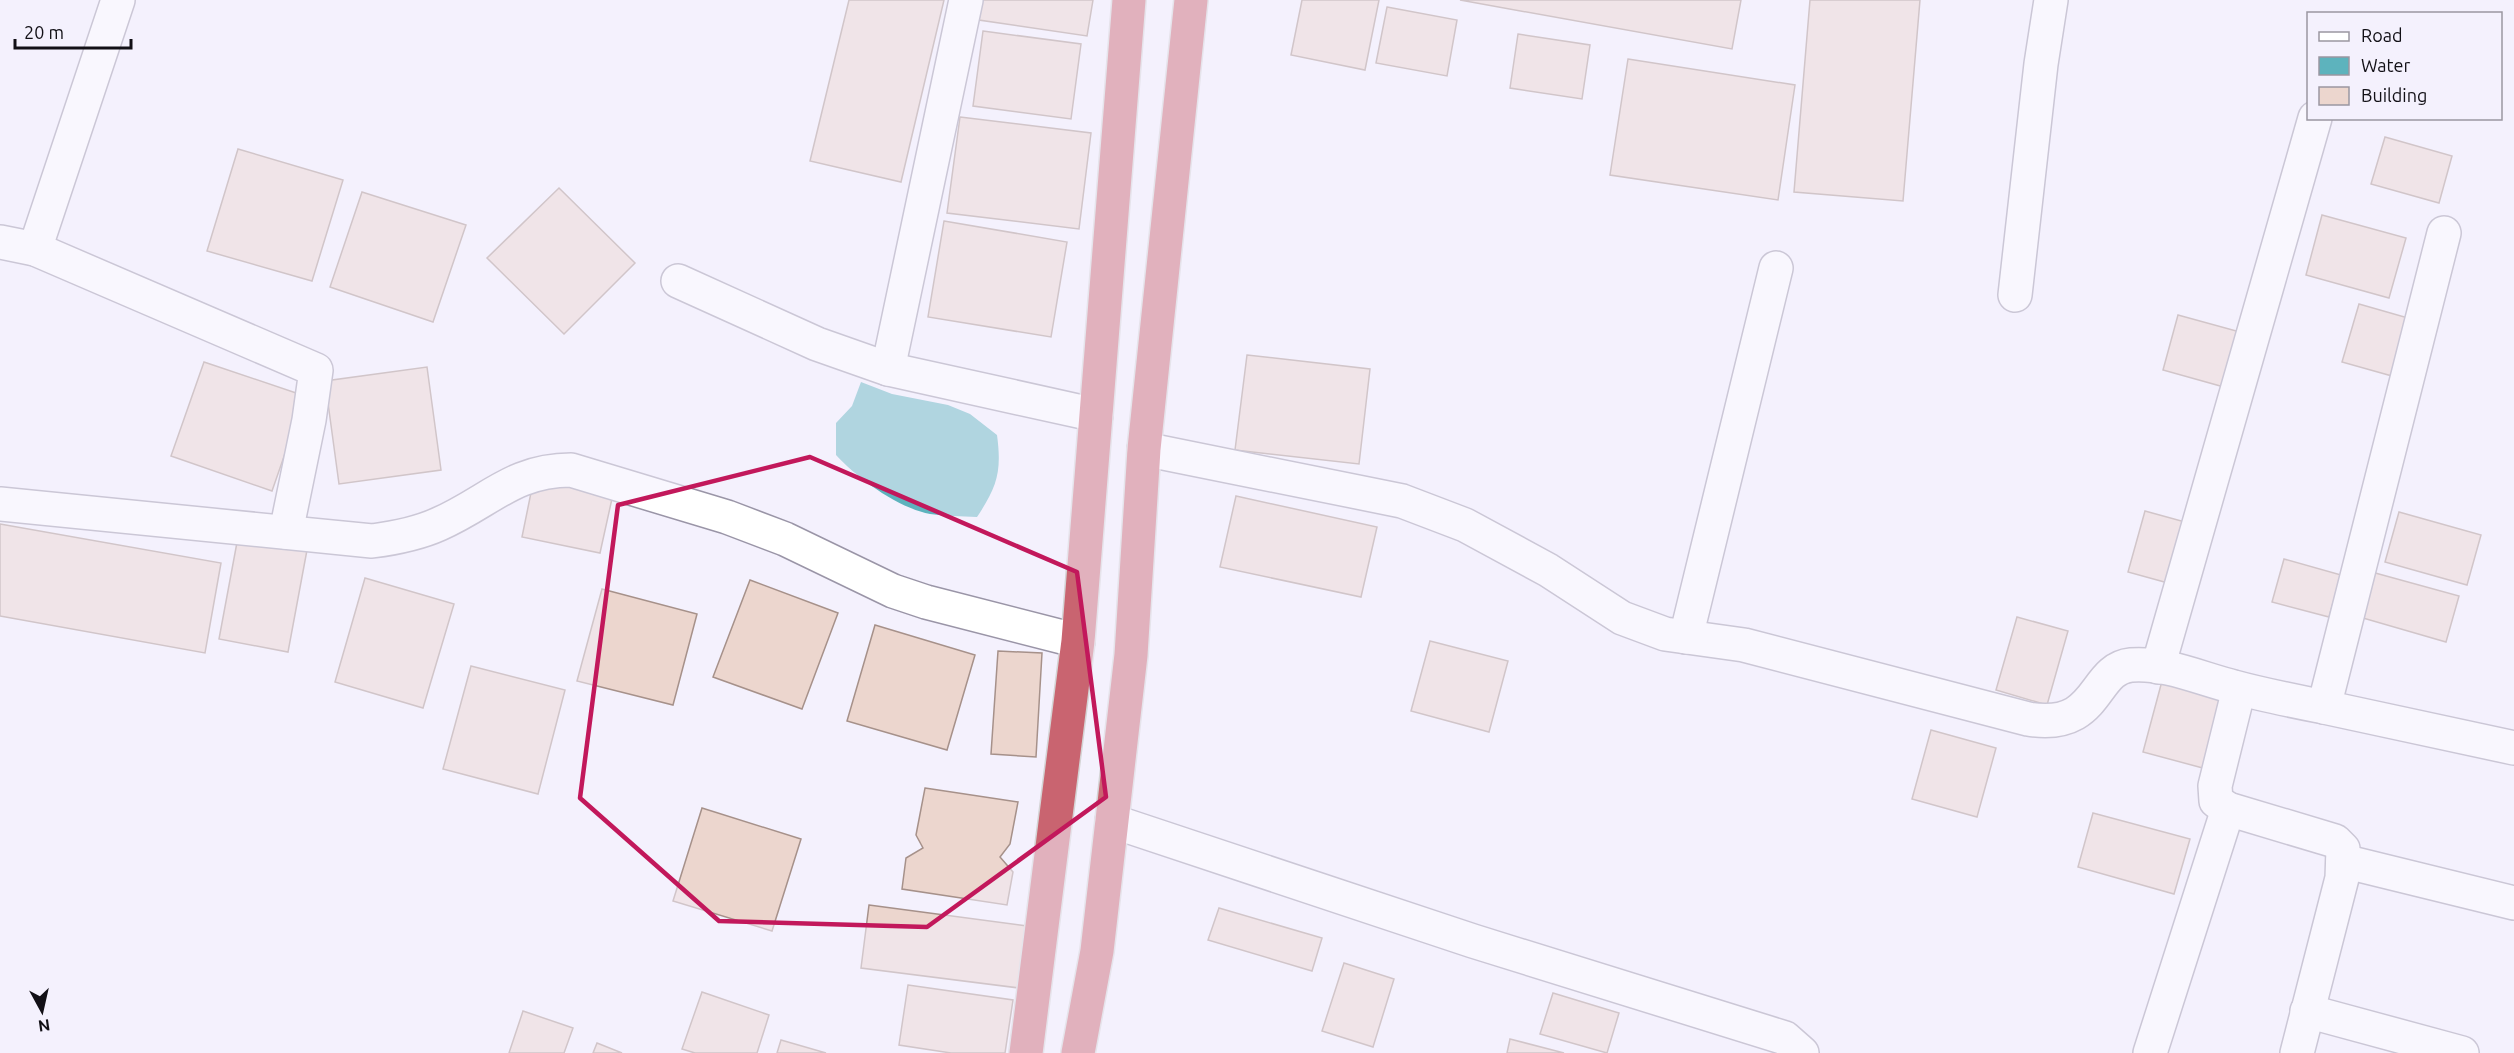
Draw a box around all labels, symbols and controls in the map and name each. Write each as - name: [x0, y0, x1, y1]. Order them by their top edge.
- scale bar: [15, 12, 130, 50]
- legend: [2307, 12, 2502, 120]
- text: 20 m: [24, 22, 64, 42]
- text: Road: [2361, 25, 2403, 45]
- text: Water: [2361, 55, 2411, 75]
- text: Building: [2361, 85, 2427, 105]
- north arrow: [12, 981, 72, 1041]
- text: N: [37, 1016, 51, 1036]

